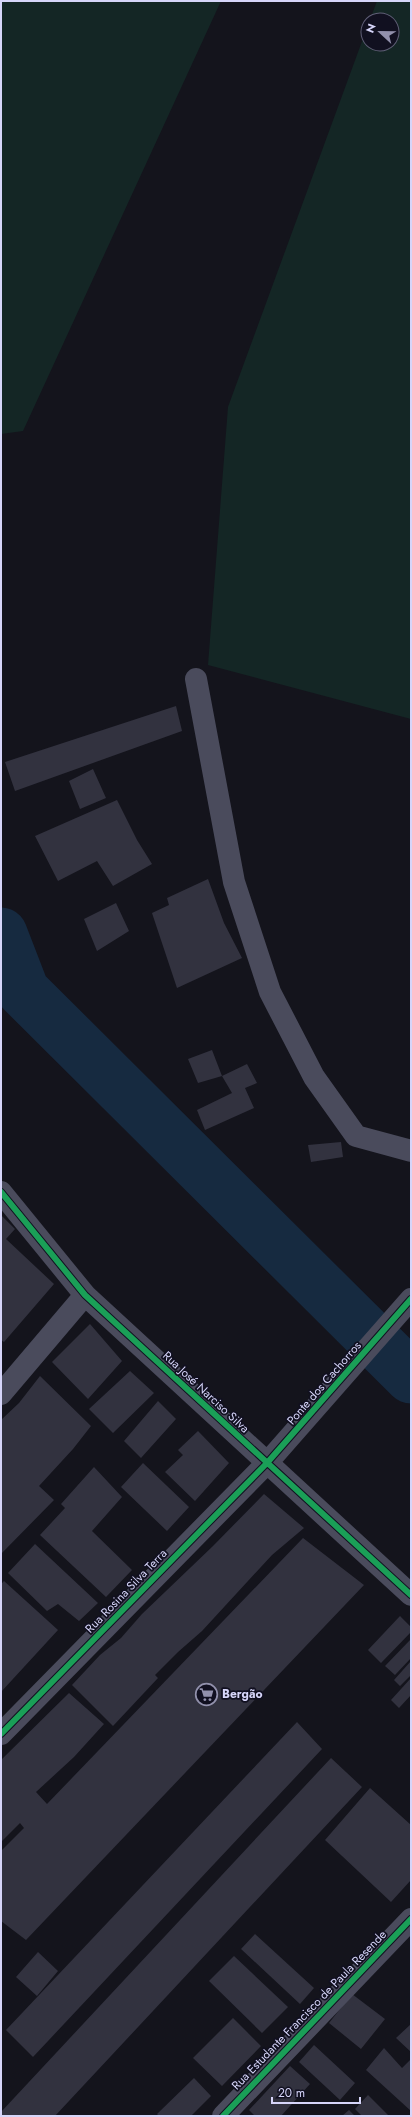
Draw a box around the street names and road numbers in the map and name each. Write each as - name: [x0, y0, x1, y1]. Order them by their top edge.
- street label: Ponte dos Cachorros: [283, 1337, 366, 1429]
- street label: Rua José Narciso Silva: [159, 1347, 254, 1437]
- street label: Rua Rosina Silva Terra: [81, 1545, 171, 1637]
- street label: Rua Estudante Francisco de Paula Resende: [227, 1926, 391, 2094]

